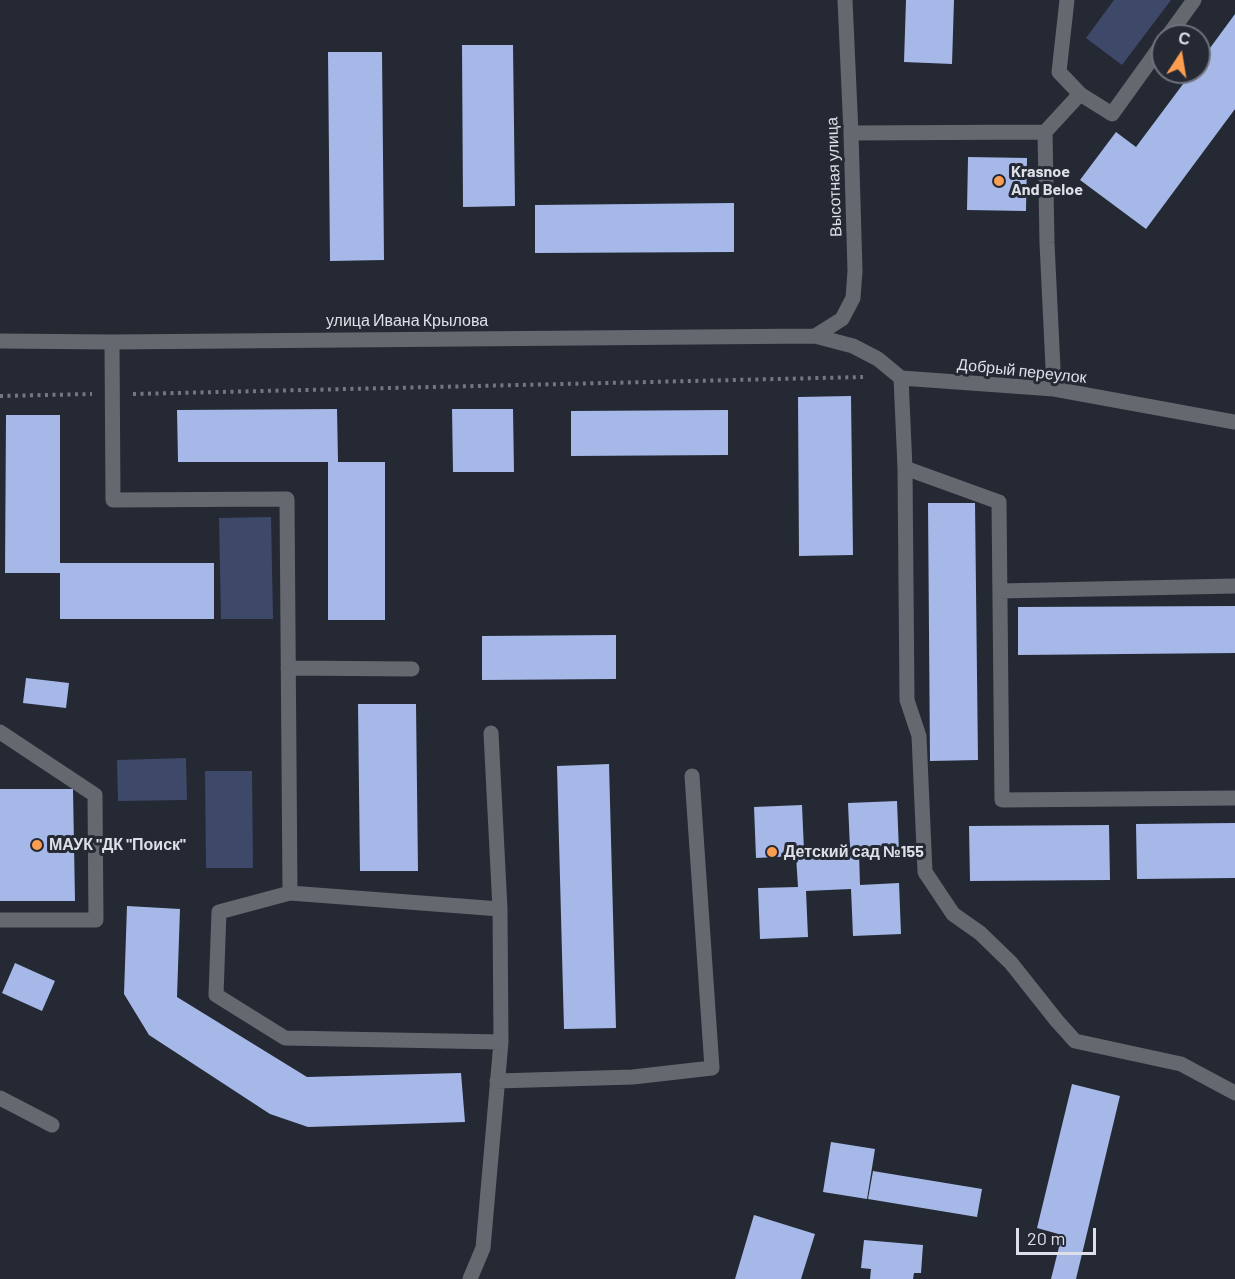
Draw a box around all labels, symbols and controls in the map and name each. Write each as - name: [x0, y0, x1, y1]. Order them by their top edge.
- north arrow: [1151, 24, 1211, 84]
- text: С: [1177, 27, 1192, 48]
- street label: Высотная улица: [822, 117, 846, 237]
- place label: Krasnoe And Beloe: [1011, 162, 1083, 200]
- marker: Krasnoe And Beloe: [992, 174, 1006, 188]
- street label: улица Ивана Крылова: [326, 311, 488, 331]
- street label: Добрый переулок: [956, 355, 1088, 387]
- place label: МАУК "ДК "Поиск": [49, 835, 186, 855]
- marker: МАУК "ДК "Поиск": [30, 838, 44, 852]
- place label: Детский сад №155: [784, 842, 924, 862]
- marker: Детский сад №155: [765, 845, 779, 859]
- scale bar: [1019, 1216, 1098, 1254]
- text: 20 m: [1027, 1227, 1065, 1249]

